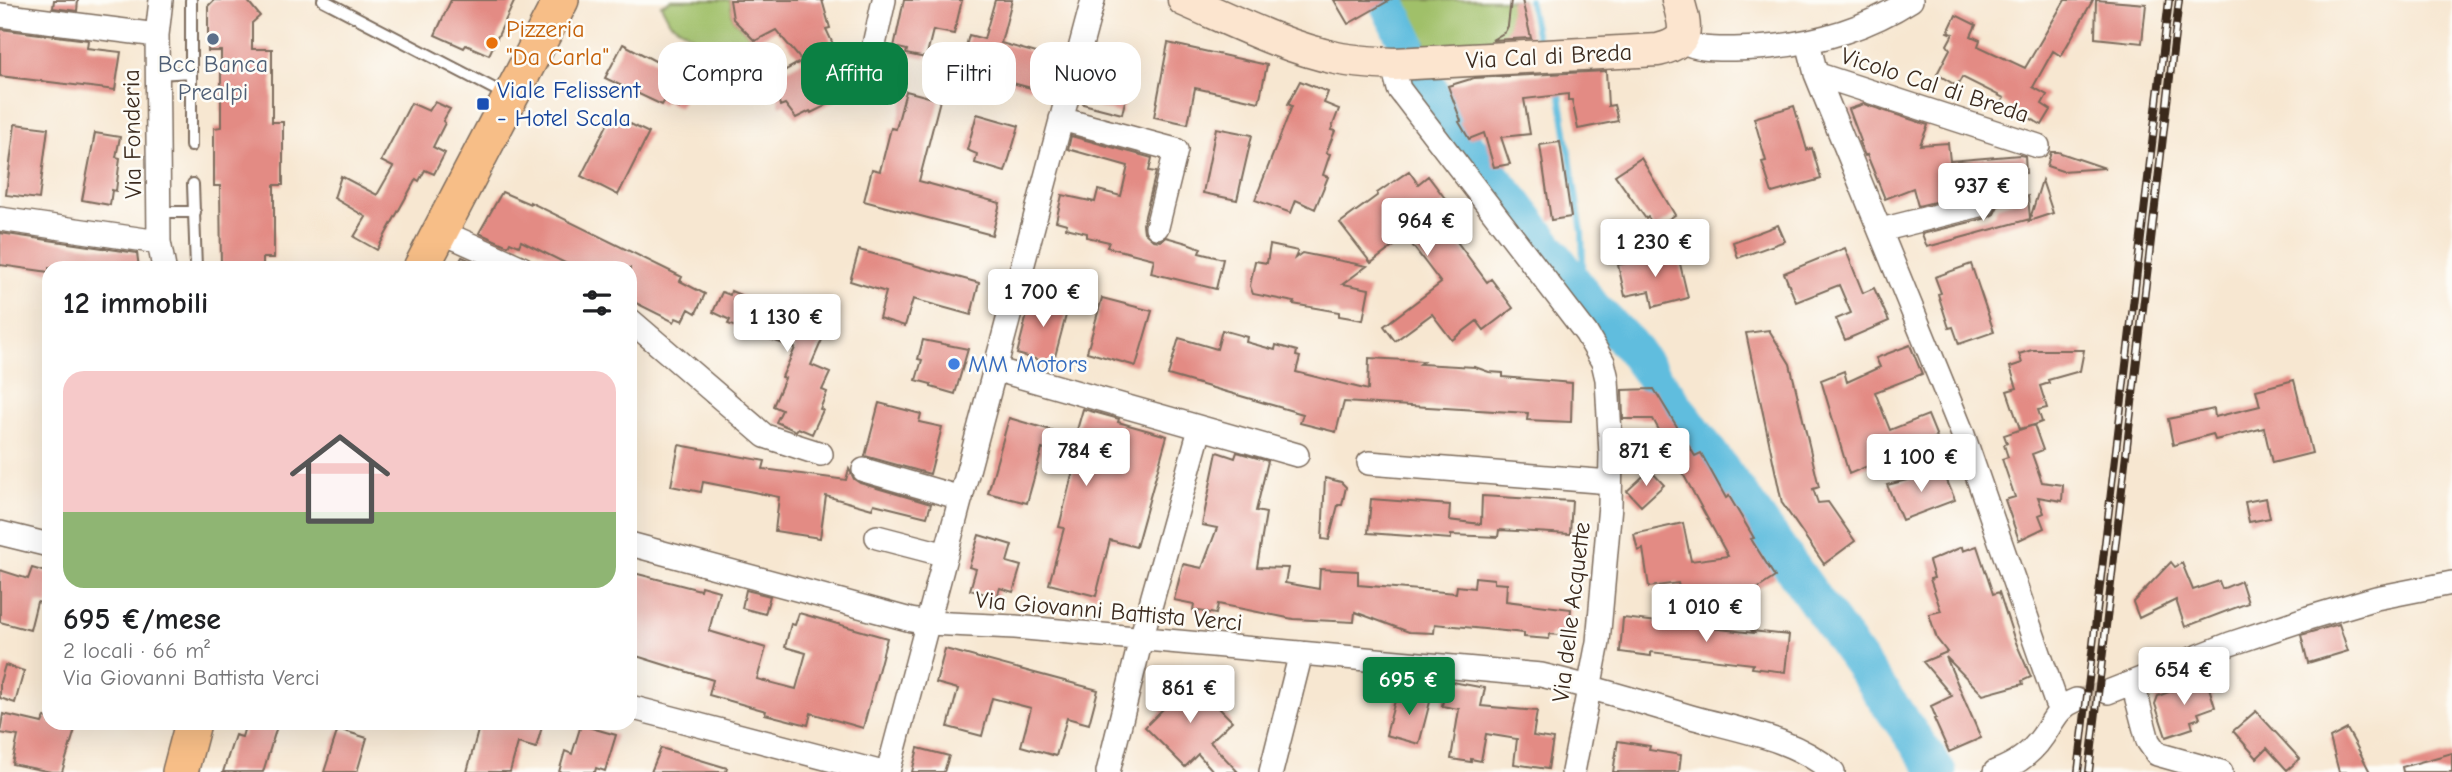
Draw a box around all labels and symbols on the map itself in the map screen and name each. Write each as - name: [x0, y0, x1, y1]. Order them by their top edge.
- place label: Pizzeria "Da Carla": [506, 15, 609, 71]
- marker: Bcc Banca Prealpi: [205, 31, 221, 47]
- marker: Pizzeria "Da Carla": [484, 35, 500, 51]
- street label: Via Cal di Breda: [1465, 38, 1633, 74]
- street label: Vicolo Cal di Breda: [1837, 41, 2033, 129]
- place label: Bcc Banca Prealpi: [158, 50, 268, 106]
- street label: Via Fonderia: [117, 69, 147, 199]
- place label: Viale Felissent - Hotel Scala: [497, 76, 641, 132]
- marker: Viale Felissent - Hotel Scala: [475, 96, 491, 112]
- pin: 937 €: [1934, 164, 2032, 223]
- pin: 964 €: [1378, 198, 1476, 258]
- pin: 1 230 €: [1590, 219, 1720, 279]
- pin: 1 700 €: [978, 270, 1108, 329]
- pin: 1 130 €: [722, 294, 852, 354]
- place label: MM Motors: [968, 350, 1087, 378]
- marker: MM Motors: [946, 356, 962, 372]
- pin: 784 €: [1037, 428, 1135, 488]
- pin: 871 €: [1597, 428, 1695, 488]
- pin: 1 100 €: [1856, 434, 1986, 494]
- street label: Via delle Acquette: [1546, 520, 1596, 704]
- pin: 1 010 €: [1641, 584, 1771, 644]
- street label: Via Giovanni Battista Verci: [974, 585, 1244, 637]
- pin: 654 €: [2135, 648, 2233, 707]
- pin: 695 €: [1360, 658, 1458, 717]
- pin: 861 €: [1141, 666, 1239, 725]

